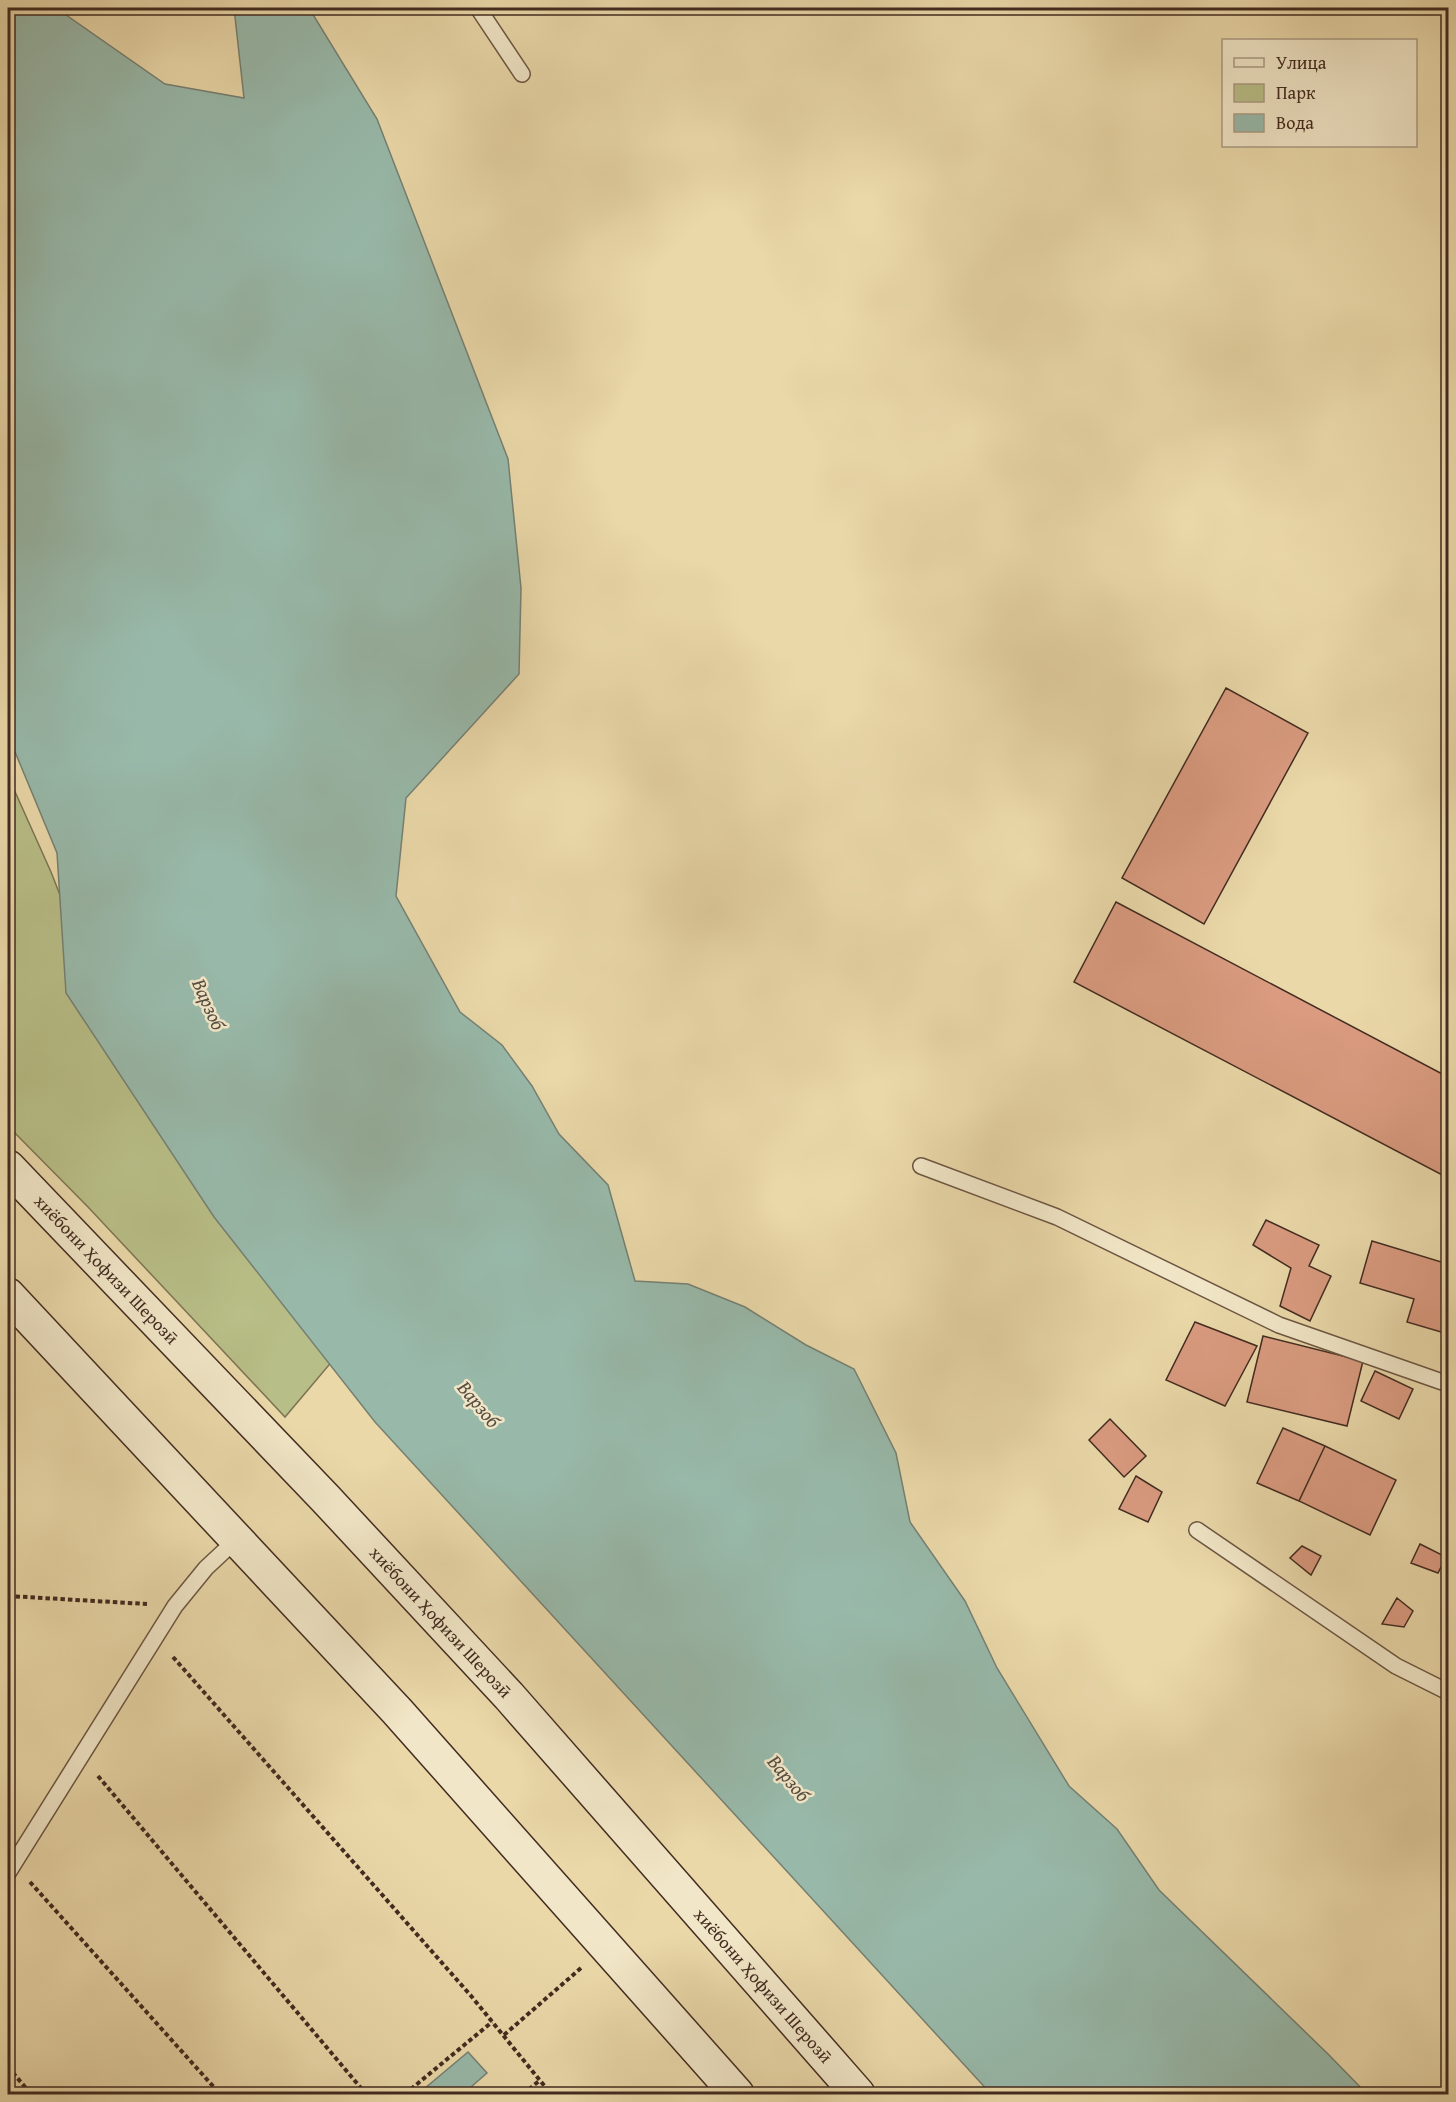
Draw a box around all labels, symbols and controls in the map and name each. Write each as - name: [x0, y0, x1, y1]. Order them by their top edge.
- legend: [1222, 39, 1417, 147]
- text: Улица: [1276, 49, 1327, 76]
- text: Парк: [1276, 79, 1316, 106]
- text: Вода: [1276, 109, 1314, 136]
- water label: Варзоб: [185, 973, 234, 1035]
- street label: хиёбони Ҳофизи Шерозӣ: [28, 1188, 185, 1350]
- water label: Варзоб: [450, 1373, 509, 1435]
- street label: хиёбони Ҳофизи Шерозӣ: [363, 1540, 519, 1704]
- water label: Варзоб: [760, 1747, 819, 1809]
- street label: хиёбони Ҳофизи Шерозӣ: [688, 1902, 839, 2069]

